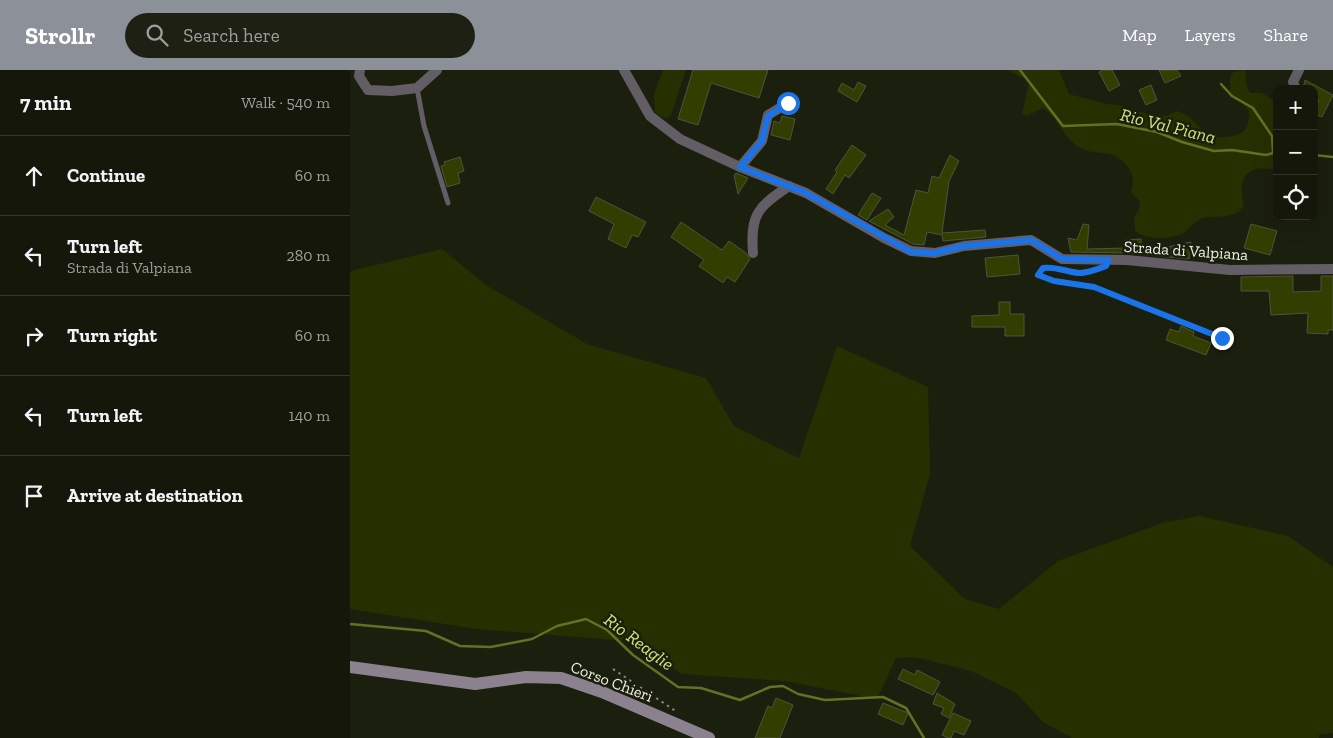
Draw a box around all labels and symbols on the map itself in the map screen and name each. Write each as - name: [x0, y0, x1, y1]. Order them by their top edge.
- route start: [777, 92, 800, 115]
- water label: Rio Val Piana: [1118, 104, 1218, 148]
- street label: Strada di Valpiana: [1123, 237, 1249, 264]
- route end: [1211, 327, 1234, 350]
- water label: Rio Reaglie: [600, 609, 678, 675]
- street label: Corso Chieri: [568, 657, 656, 706]

